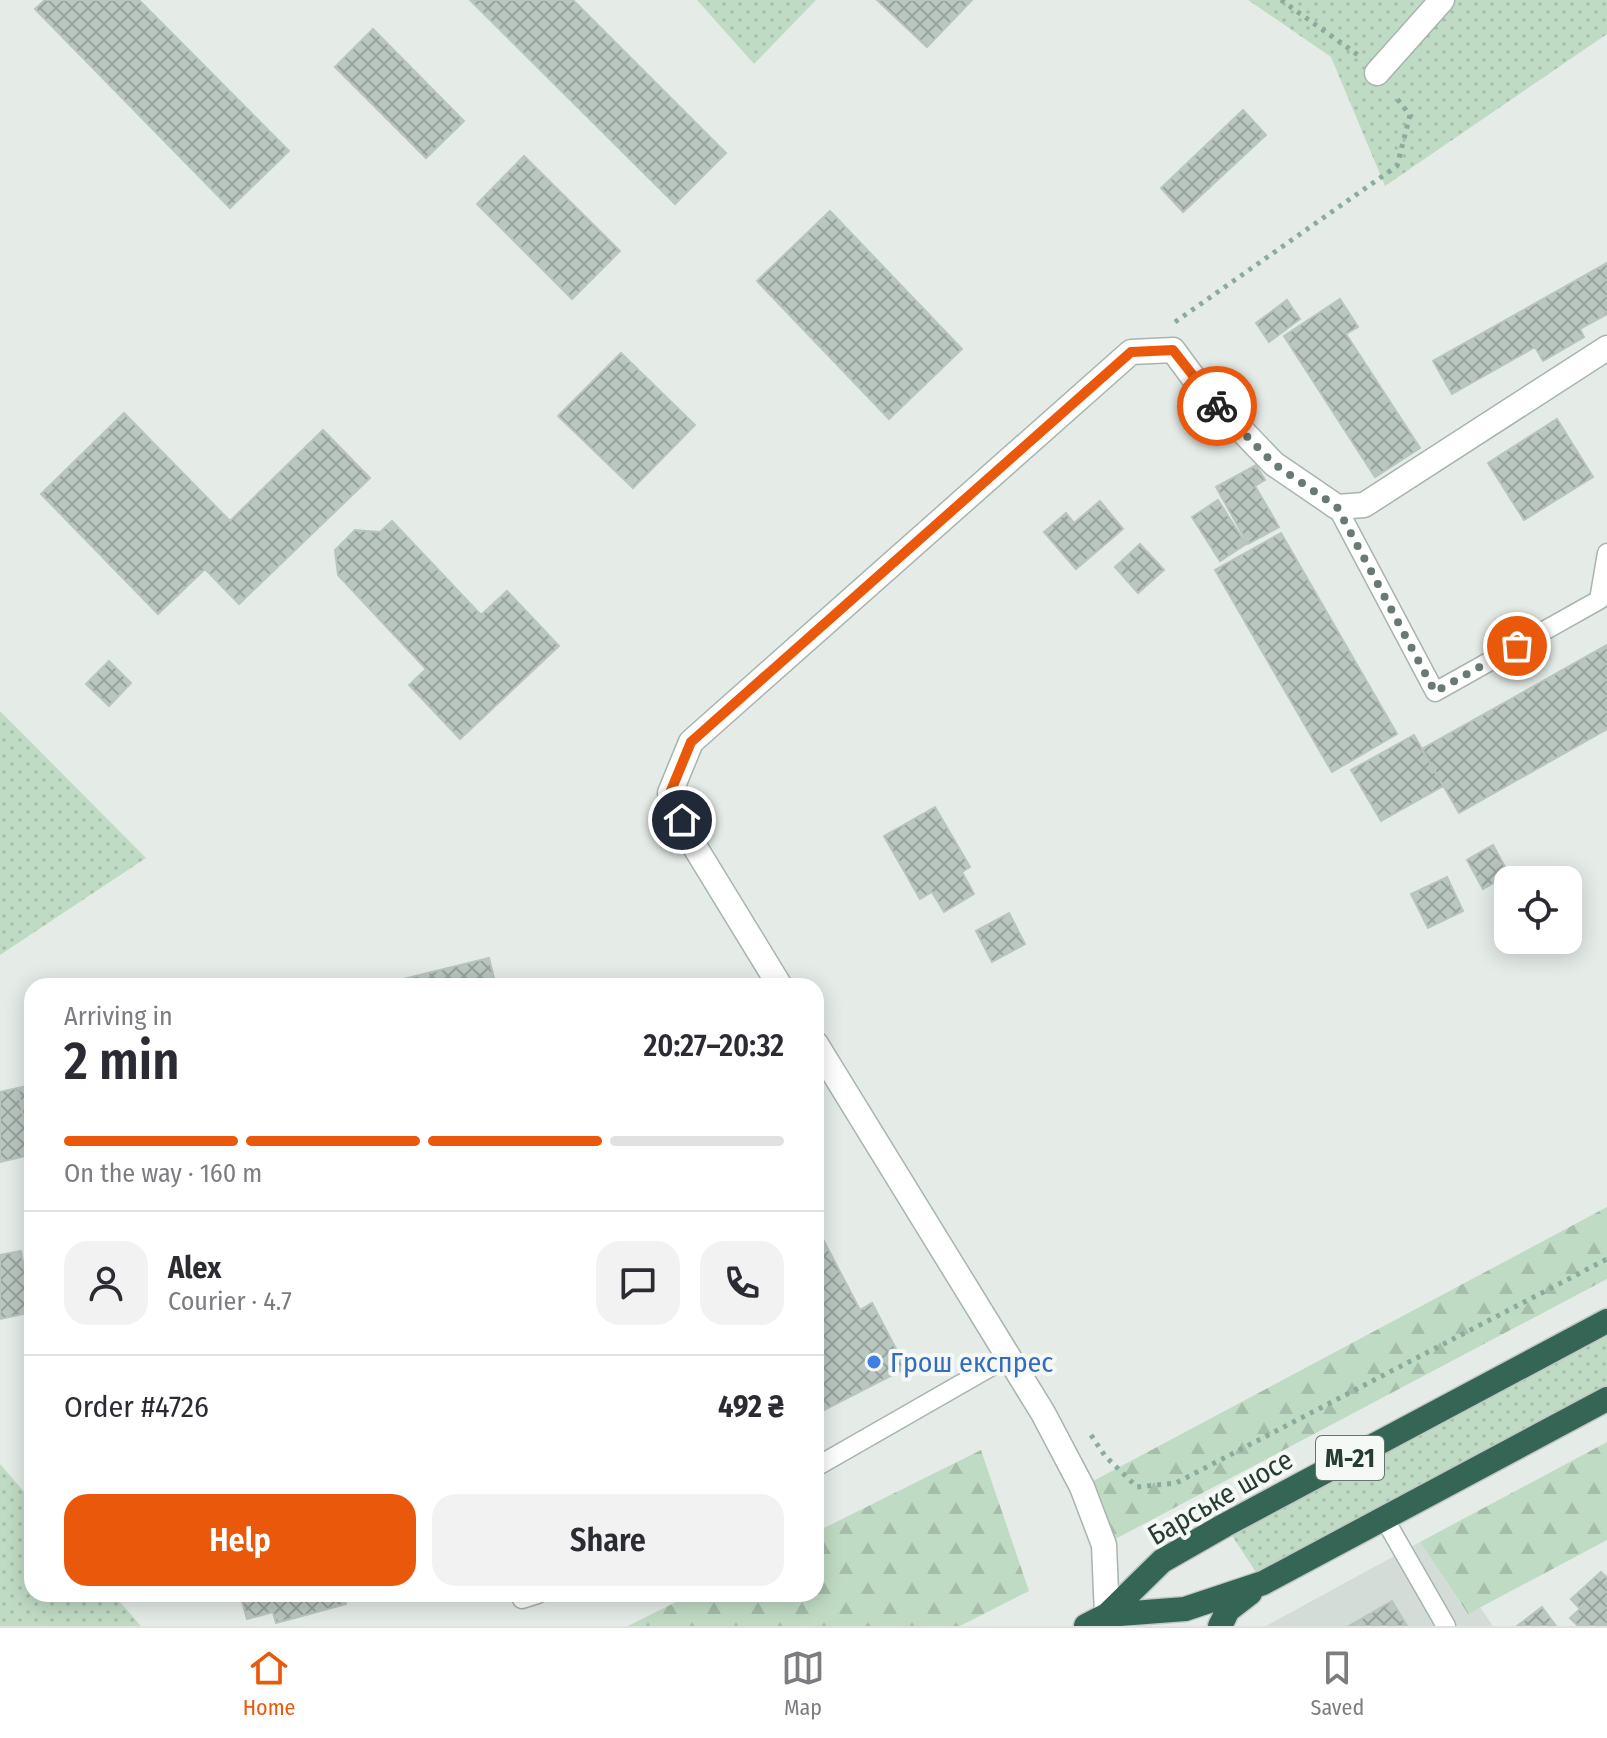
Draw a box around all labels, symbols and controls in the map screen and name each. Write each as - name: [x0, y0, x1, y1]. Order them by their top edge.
- courier: [1177, 366, 1257, 446]
- icon: bike: [1195, 384, 1239, 428]
- pin: [1483, 612, 1551, 680]
- icon: bag: [1495, 624, 1539, 668]
- pin: [648, 786, 716, 854]
- icon: home: [660, 798, 704, 842]
- map controls: [1494, 866, 1582, 954]
- button: locate: [1494, 866, 1582, 954]
- text: Arriving in: [64, 1001, 173, 1032]
- text: 20:27–20:32: [644, 1028, 784, 1064]
- text: 2 min: [64, 1030, 180, 1093]
- text: On the way · 160 m: [64, 1158, 262, 1189]
- button: person: [64, 1241, 148, 1325]
- button: chat: [596, 1241, 680, 1325]
- button: phone: [700, 1241, 784, 1325]
- text: Alex: [168, 1250, 221, 1286]
- text: Courier · 4.7: [168, 1286, 292, 1317]
- place label: Грош експрес: [890, 1346, 1053, 1379]
- marker: Грош експрес: [865, 1353, 883, 1371]
- text: Order #4726: [64, 1389, 209, 1425]
- text: 492 ₴: [718, 1389, 784, 1425]
- road number: М-21: [1316, 1436, 1384, 1480]
- street label: Барське шосе: [1142, 1443, 1298, 1552]
- button: Help: [64, 1494, 416, 1586]
- button: Share: [432, 1494, 784, 1586]
- tab: Home: [243, 1646, 295, 1721]
- tab: Map: [781, 1646, 825, 1721]
- tab: Saved: [1310, 1646, 1364, 1721]

